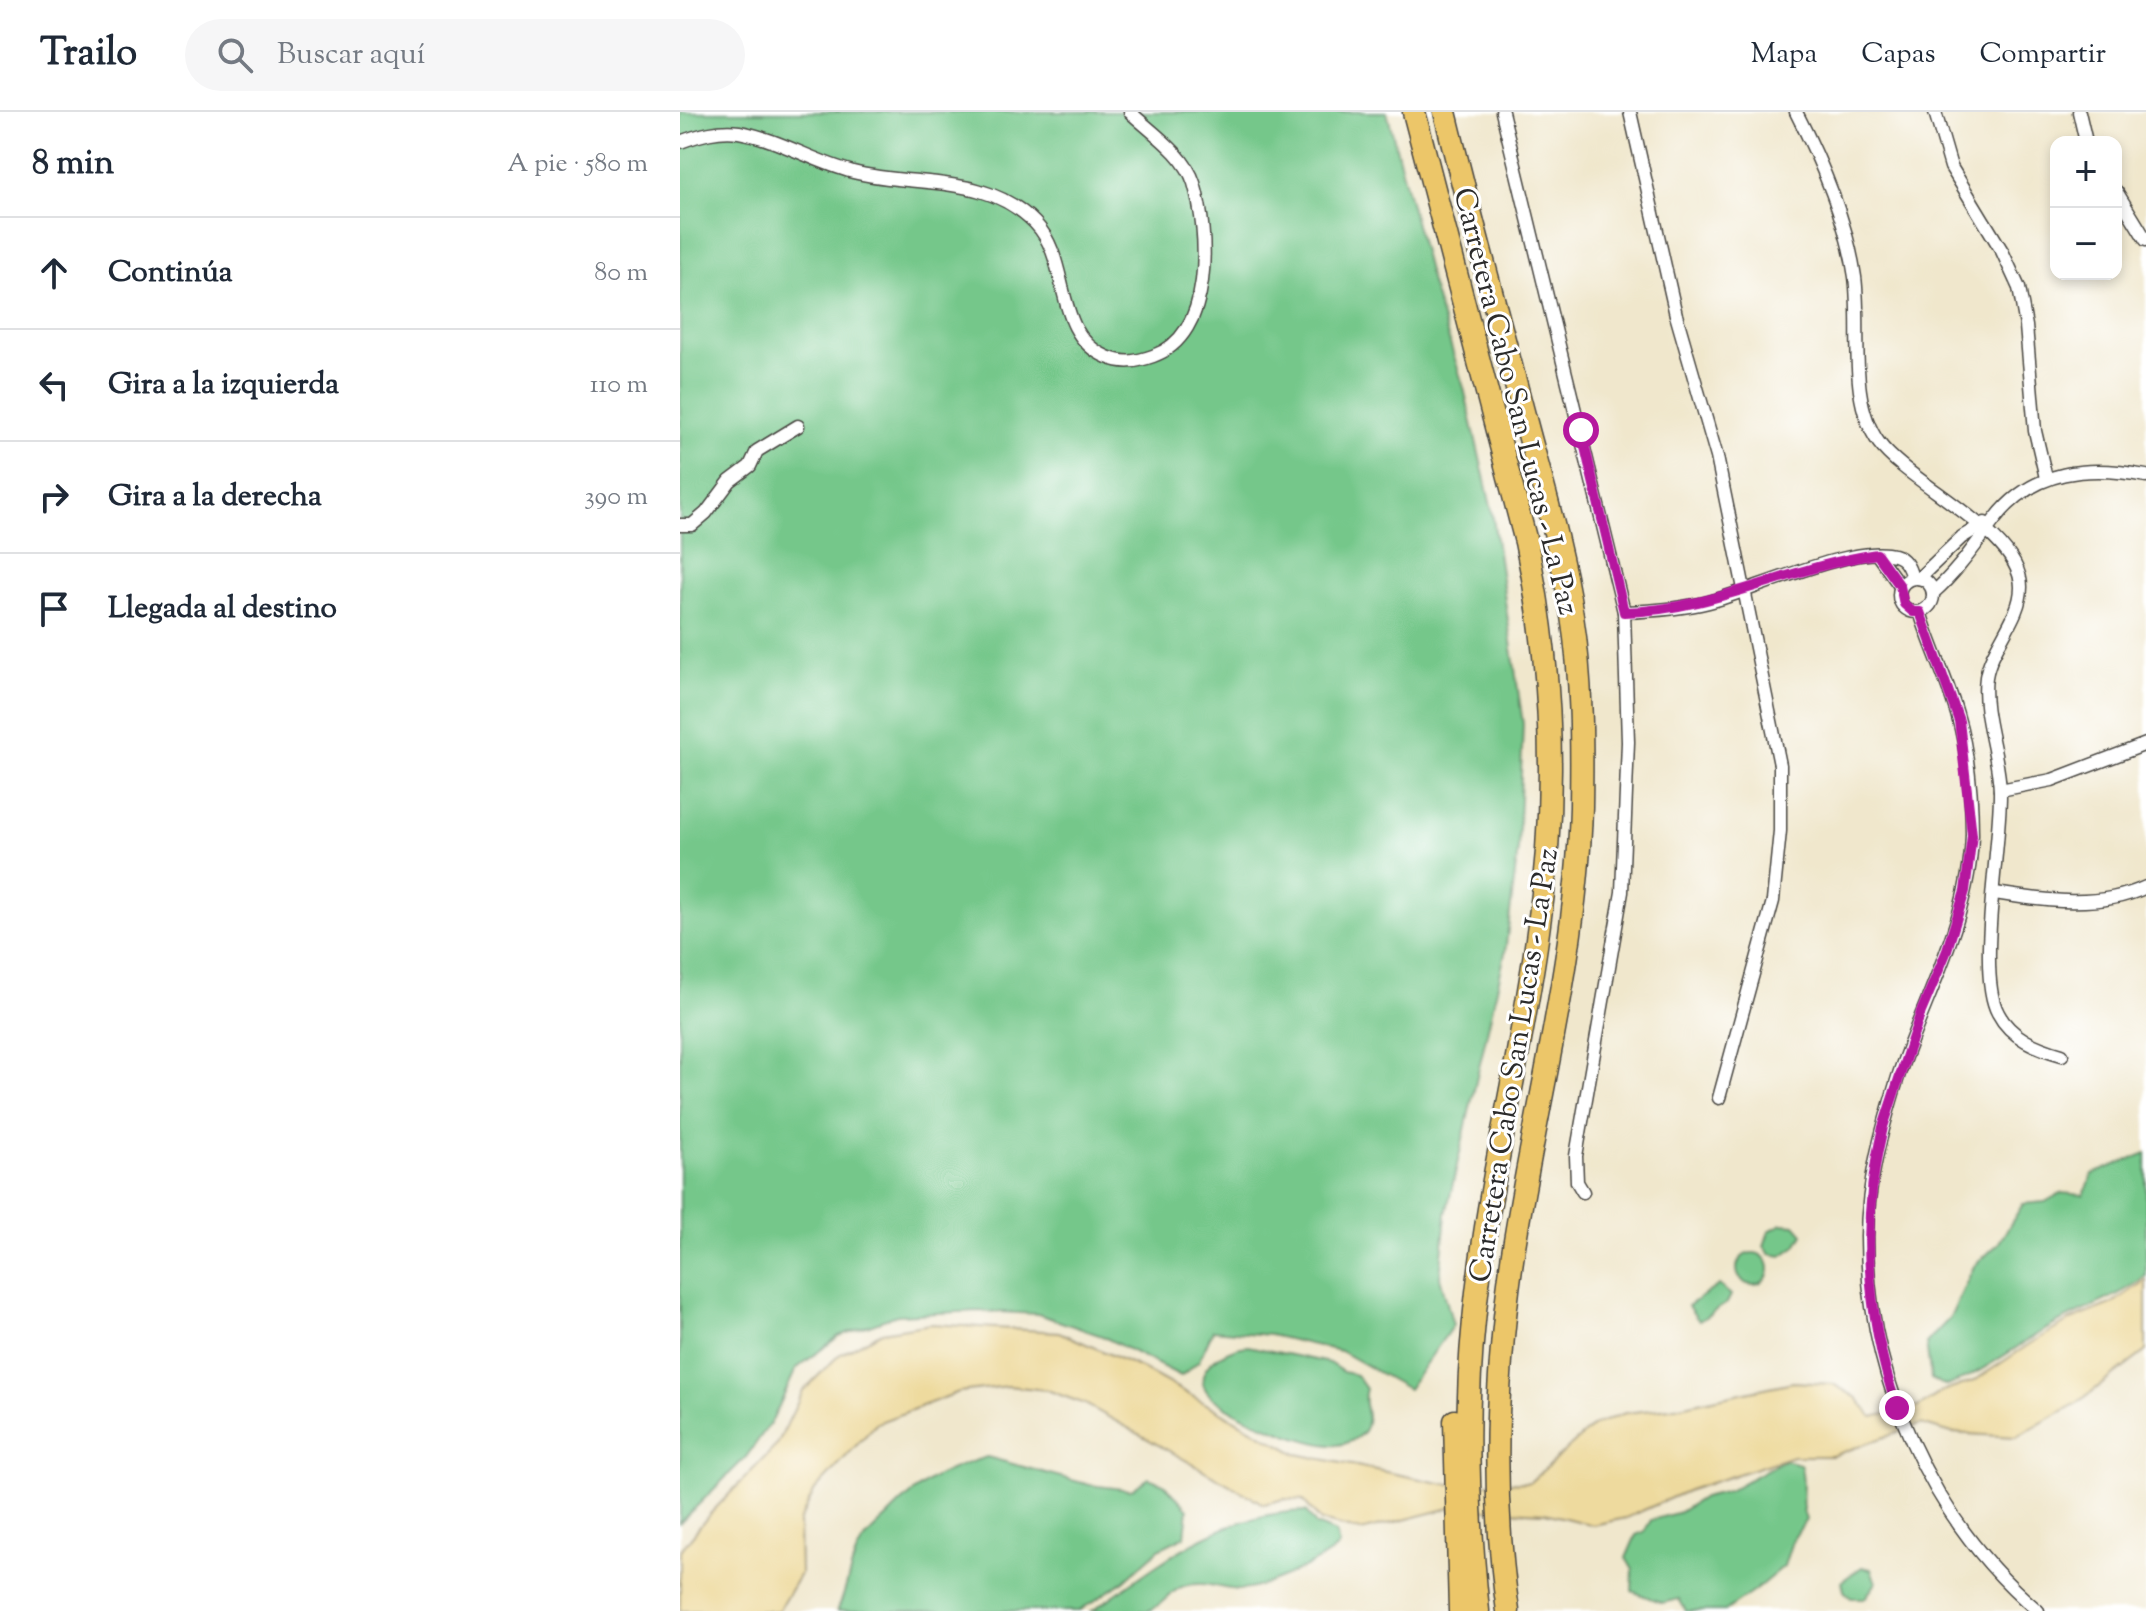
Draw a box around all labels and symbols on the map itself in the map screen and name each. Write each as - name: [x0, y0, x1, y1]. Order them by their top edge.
- street label: Carretera Cabo San Lucas - La Paz: [1441, 183, 1589, 620]
- route start: [1563, 412, 1599, 448]
- street label: Carretera Cabo San Lucas - La Paz: [1460, 845, 1571, 1286]
- route end: [1879, 1390, 1915, 1426]

